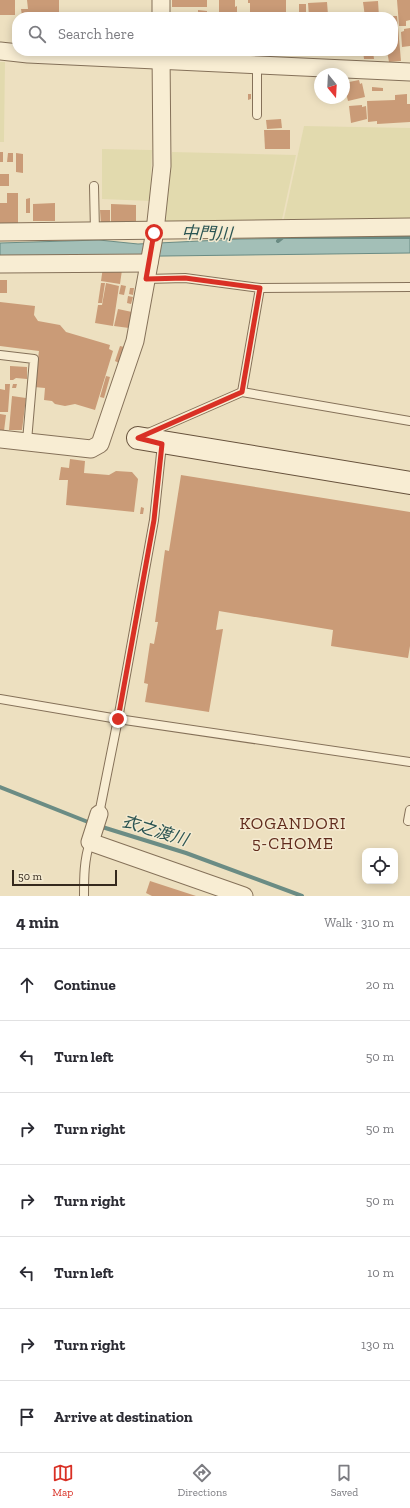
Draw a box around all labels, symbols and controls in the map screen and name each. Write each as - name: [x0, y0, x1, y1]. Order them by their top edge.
- search box: [12, 12, 398, 56]
- icon: search: [26, 23, 48, 45]
- text: Search here: [58, 25, 134, 43]
- north arrow: [314, 68, 350, 104]
- water label: 中門川: [181, 222, 235, 244]
- route start: [145, 224, 163, 242]
- route end: [109, 710, 127, 728]
- water label: 衣之渡川: [120, 810, 192, 850]
- district label: KOGANDORI 5-CHOME: [239, 813, 347, 853]
- map controls: [362, 848, 398, 884]
- button: locate: [362, 848, 398, 884]
- scale bar: [12, 868, 117, 887]
- text: 50 m: [18, 870, 42, 883]
- text: 4 min: [16, 912, 59, 932]
- text: Walk · 310 m: [324, 915, 394, 930]
- icon: ahead: [16, 974, 38, 996]
- text: Continue: [54, 976, 116, 994]
- text: 20 m: [366, 977, 394, 992]
- icon: left: [16, 1046, 38, 1068]
- text: Turn left: [54, 1048, 114, 1066]
- text: 50 m: [366, 1049, 394, 1064]
- icon: right: [16, 1118, 38, 1140]
- text: Turn right: [54, 1120, 125, 1138]
- text: 50 m: [366, 1121, 394, 1136]
- icon: right: [16, 1190, 38, 1212]
- text: Turn right: [54, 1192, 125, 1210]
- text: 50 m: [366, 1193, 394, 1208]
- icon: left: [16, 1262, 38, 1284]
- text: Turn left: [54, 1264, 114, 1282]
- text: 10 m: [367, 1265, 394, 1280]
- icon: right: [16, 1334, 38, 1356]
- text: Turn right: [54, 1336, 125, 1354]
- text: 130 m: [361, 1337, 394, 1352]
- icon: arrive: [16, 1406, 38, 1428]
- text: Arrive at destination: [54, 1408, 193, 1426]
- tab: Map: [52, 1462, 74, 1499]
- tab: Directions: [177, 1462, 227, 1499]
- tab: Saved: [331, 1462, 358, 1499]

